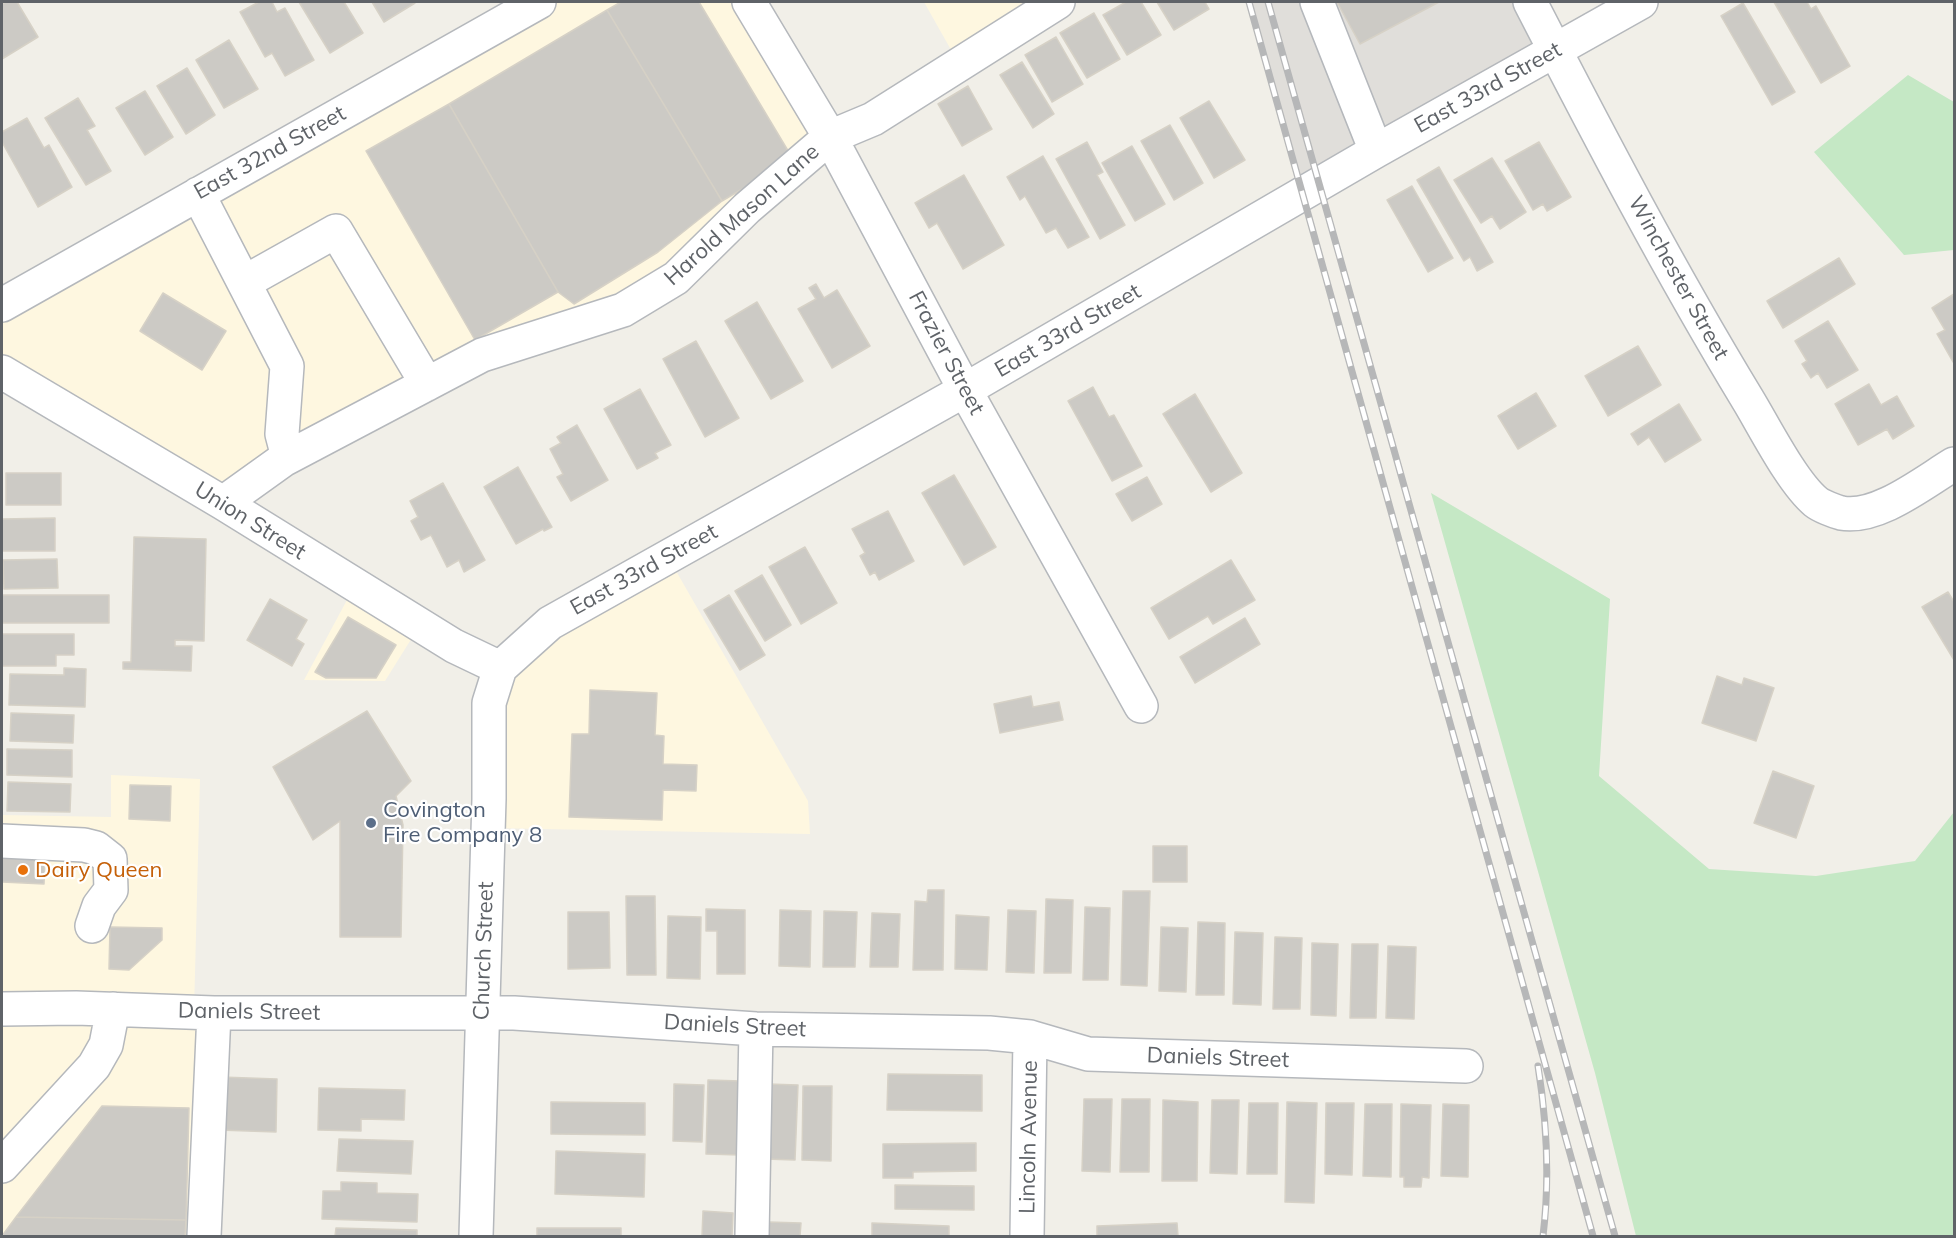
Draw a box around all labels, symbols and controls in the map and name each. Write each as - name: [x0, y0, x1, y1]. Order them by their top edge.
- street label: East 33rd Street: [1410, 37, 1566, 139]
- street label: East 32nd Street: [190, 100, 350, 206]
- street label: Harold Mason Lane: [659, 139, 825, 291]
- street label: Winchester Street: [1622, 191, 1734, 365]
- street label: East 33rd Street: [990, 279, 1146, 383]
- street label: Frazier Street: [902, 287, 990, 419]
- street label: Union Street: [189, 476, 311, 566]
- street label: East 33rd Street: [566, 519, 722, 621]
- place label: Covington Fire Company 8: [383, 797, 542, 848]
- marker: Covington Fire Company 8: [364, 816, 378, 830]
- place label: Dairy Queen: [35, 857, 162, 883]
- marker: Dairy Queen: [16, 863, 30, 877]
- street label: Church Street: [468, 881, 500, 1021]
- street label: Daniels Street: [178, 998, 320, 1026]
- street label: Daniels Street: [663, 1009, 807, 1043]
- street label: Daniels Street: [1146, 1042, 1290, 1074]
- street label: Lincoln Avenue: [1014, 1060, 1044, 1214]

